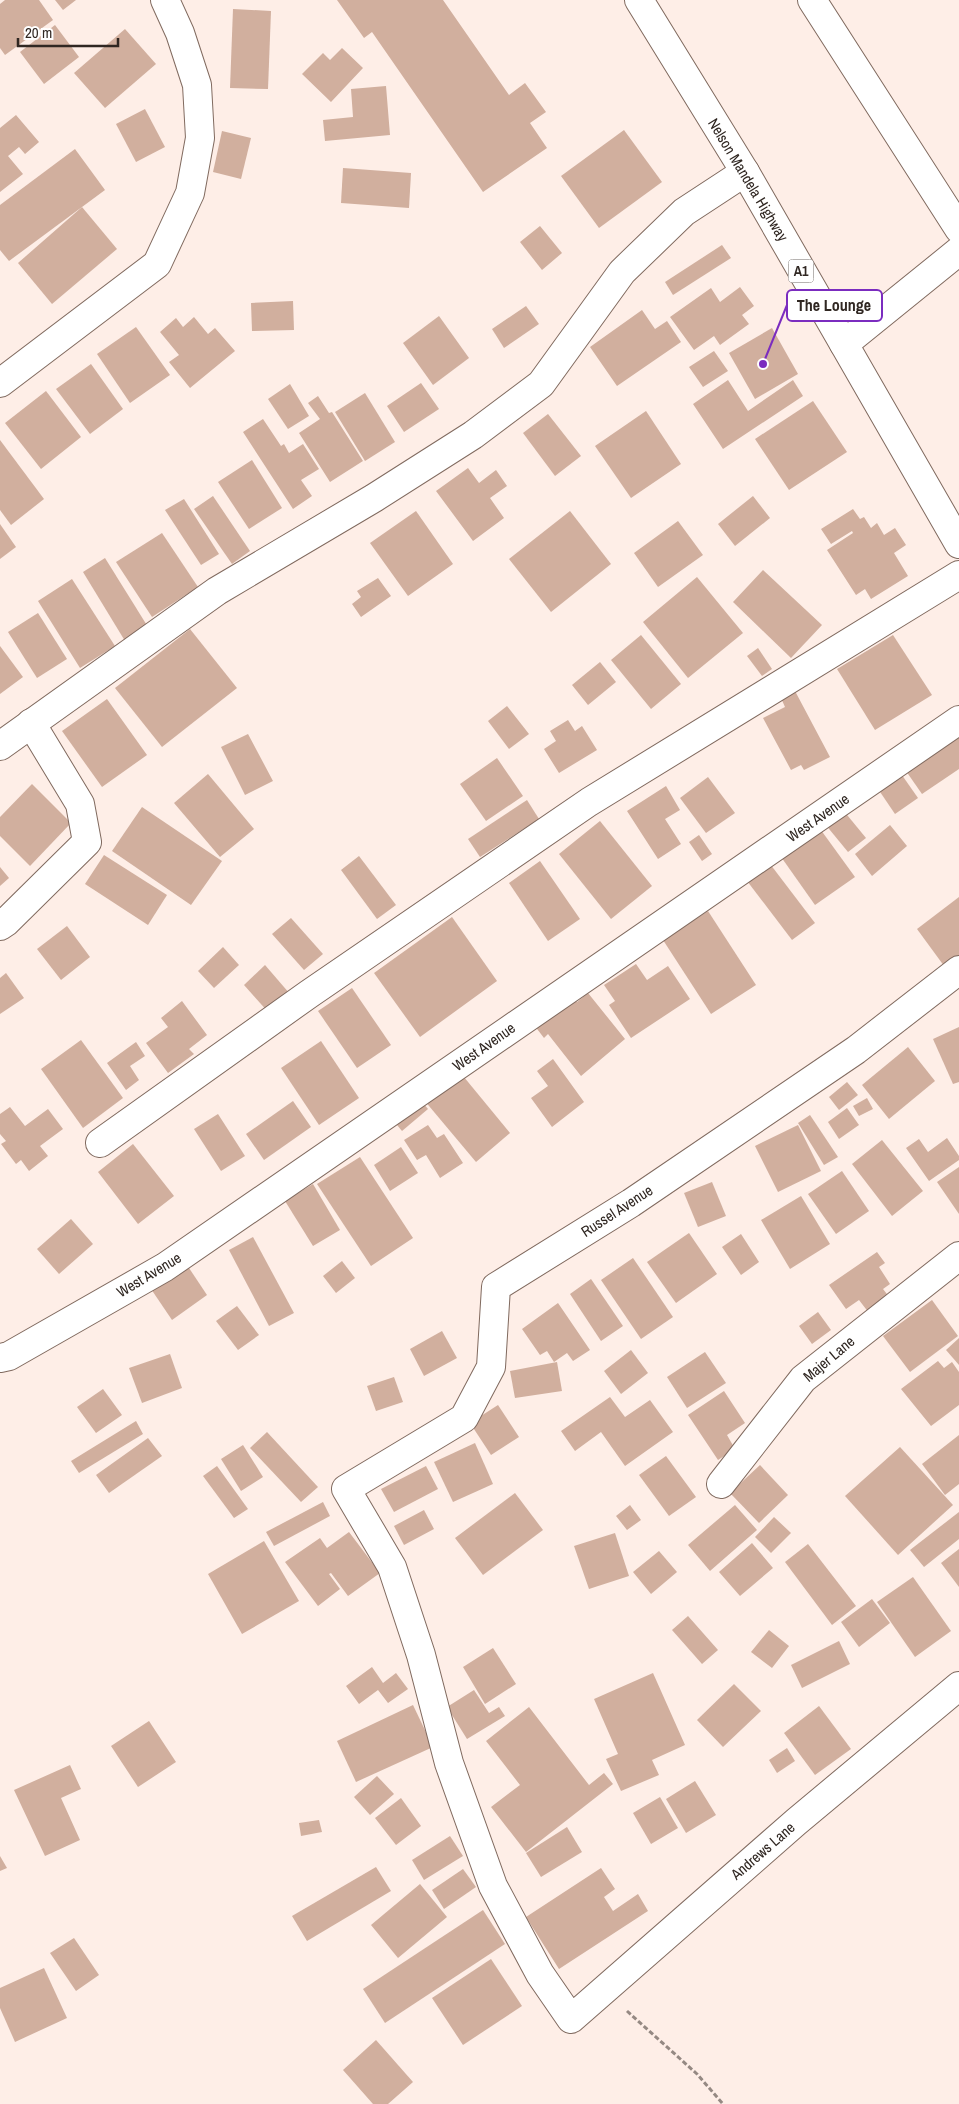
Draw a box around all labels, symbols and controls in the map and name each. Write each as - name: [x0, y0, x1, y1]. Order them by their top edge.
- scale bar: [18, 15, 118, 47]
- text: 20 m: [25, 22, 52, 43]
- street label: Nelson Mandela Highway: [703, 114, 794, 246]
- road number: A1: [788, 260, 814, 282]
- callout: The Lounge: [787, 290, 882, 321]
- text: The Lounge: [797, 294, 871, 316]
- street label: West Avenue: [782, 788, 853, 847]
- street label: West Avenue: [448, 1017, 519, 1076]
- street label: Russel Avenue: [577, 1179, 657, 1242]
- street label: West Avenue: [112, 1247, 185, 1302]
- street label: Majer Lane: [798, 1331, 859, 1386]
- street label: Andrews Lane: [725, 1817, 799, 1885]

